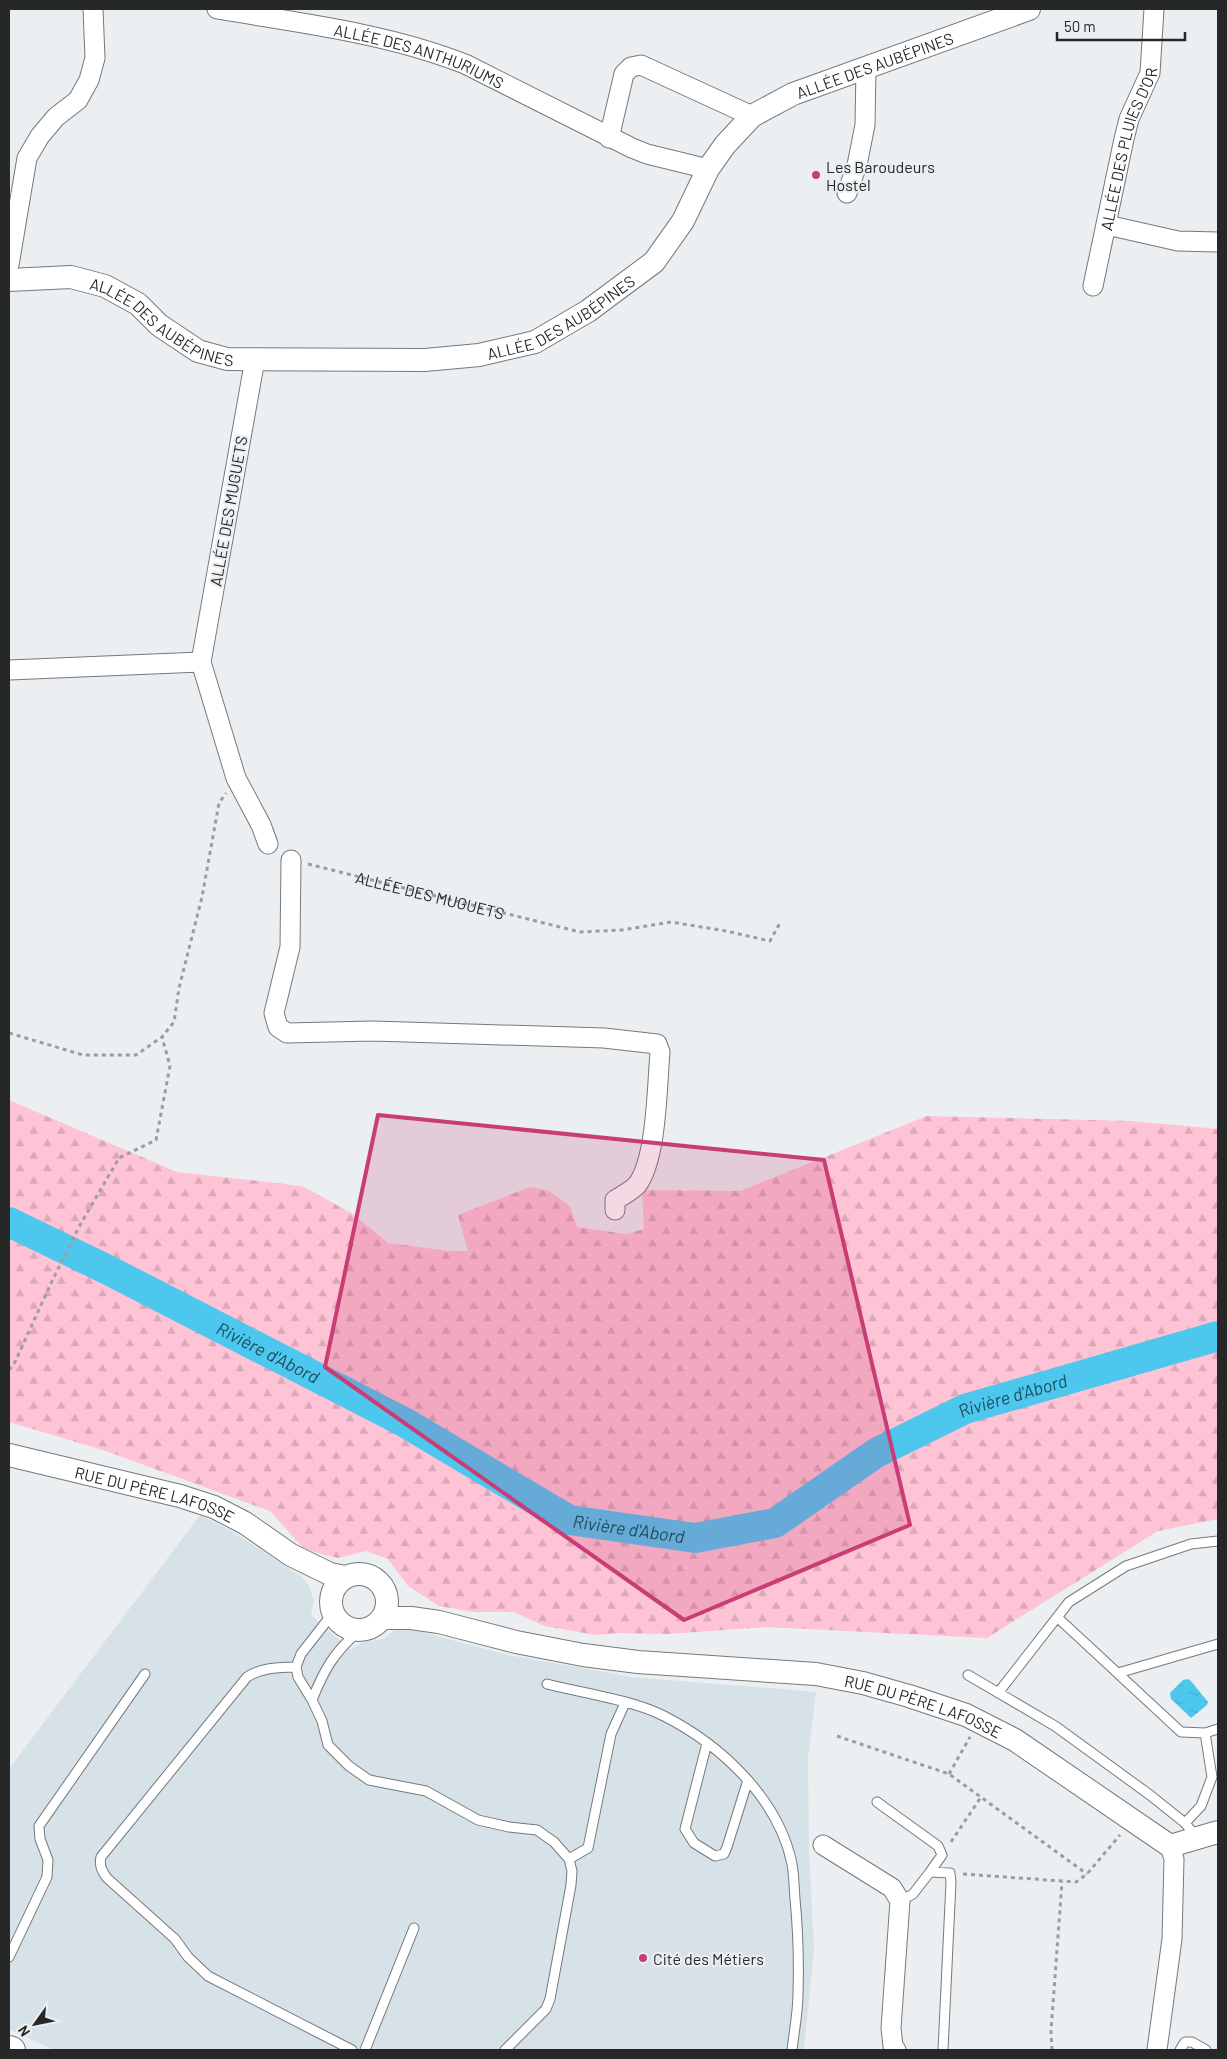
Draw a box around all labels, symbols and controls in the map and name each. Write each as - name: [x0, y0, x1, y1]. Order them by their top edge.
- scale bar: [1057, 10, 1184, 42]
- text: 50 m: [1064, 17, 1096, 35]
- street label: ALLÉE DES ANTHURIUMS: [332, 19, 507, 92]
- street label: ALLÉE DES AUBÉPINES: [793, 28, 956, 102]
- street label: ALLÉE DES PLUIES D'OR: [1095, 67, 1160, 232]
- place label: Les Baroudeurs Hostel: [826, 157, 935, 194]
- marker: Les Baroudeurs Hostel: [810, 169, 822, 181]
- street label: ALLÉE DES AUBÉPINES: [485, 270, 638, 362]
- street label: ALLÉE DES AUBÉPINES: [88, 273, 233, 369]
- street label: ALLÉE DES MUGUETS: [205, 434, 251, 588]
- street label: ALLÉE DES MUGUETS: [354, 867, 507, 922]
- water label: Rivière d'Abord: [213, 1317, 324, 1388]
- water label: Rivière d'Abord: [954, 1369, 1070, 1422]
- street label: RUE DU PÈRE LAFOSSE: [73, 1462, 238, 1526]
- water label: Rivière d'Abord: [571, 1510, 686, 1547]
- street label: RUE DU PÈRE LAFOSSE: [843, 1670, 1005, 1741]
- place label: Cité des Métiers: [653, 1949, 764, 1968]
- marker: Cité des Métiers: [637, 1952, 649, 1964]
- north arrow: [10, 1999, 60, 2049]
- text: N: [14, 2023, 33, 2040]

